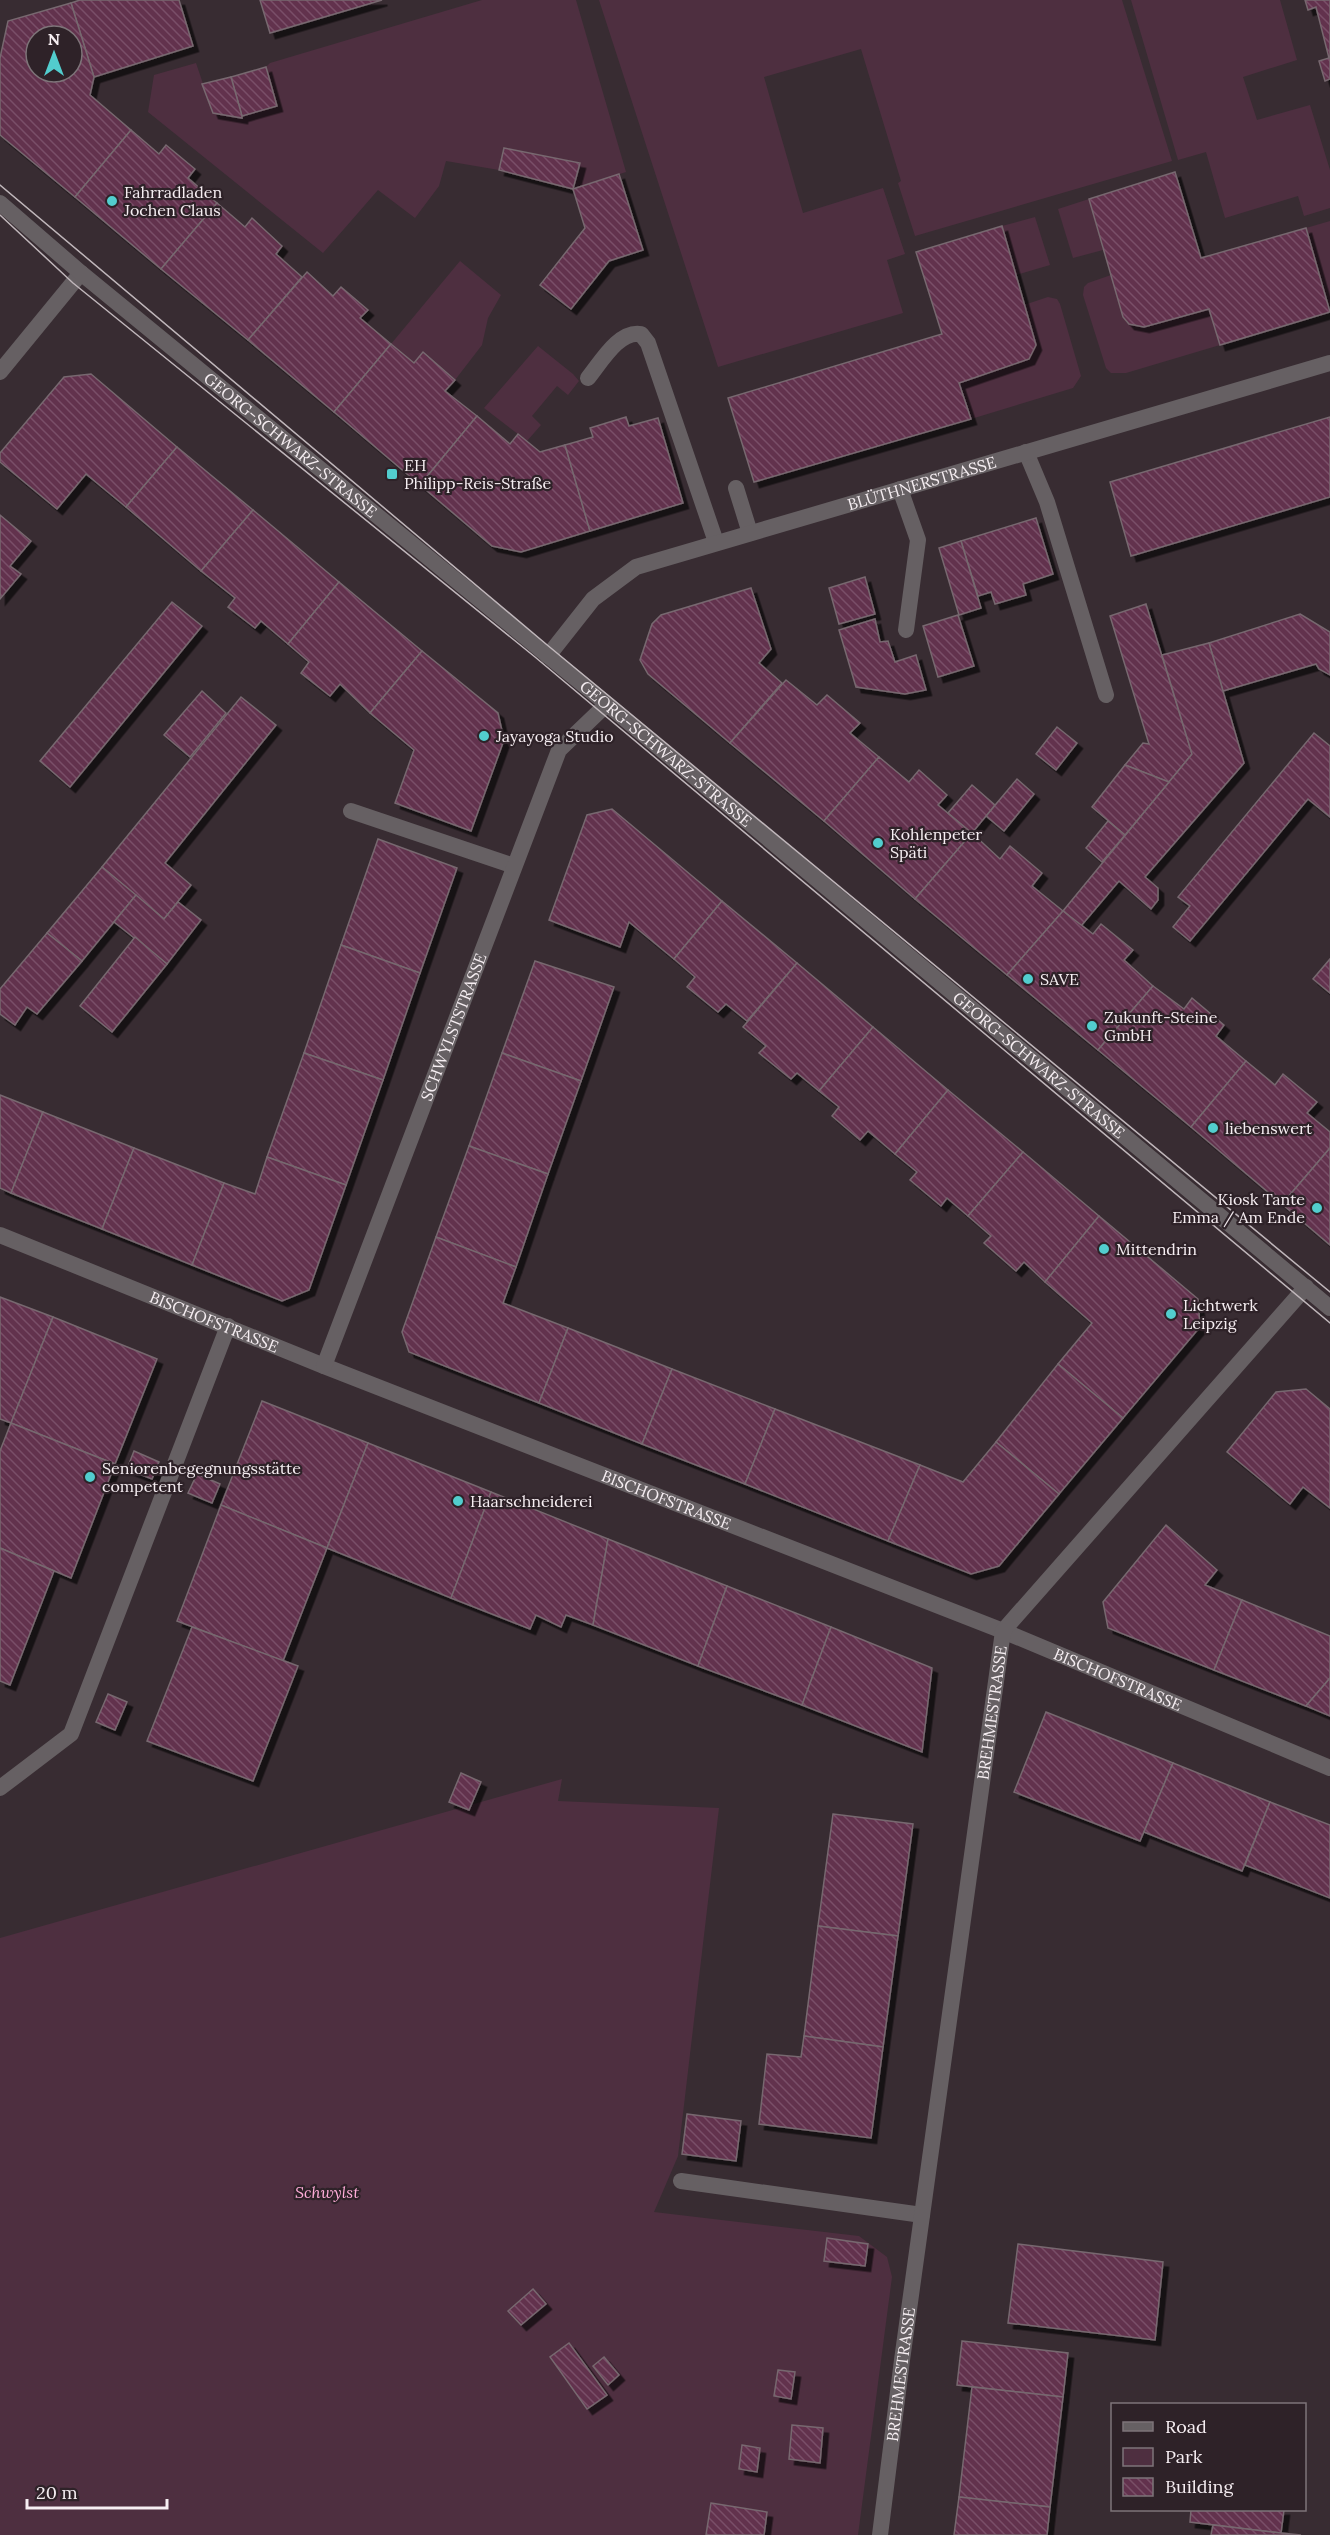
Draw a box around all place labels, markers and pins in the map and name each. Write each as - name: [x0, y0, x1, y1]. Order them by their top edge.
- place label: Fahrradladen Jochen Claus: [123, 182, 222, 220]
- marker: Fahrradladen Jochen Claus: [105, 194, 119, 208]
- place label: EH Philipp-Reis-Straße: [404, 455, 551, 493]
- marker: EH Philipp-Reis-Straße: [385, 467, 399, 481]
- place label: Jayayoga Studio: [495, 726, 614, 746]
- marker: Jayayoga Studio: [477, 729, 491, 743]
- place label: Kohlenpeter Späti: [890, 824, 982, 862]
- marker: Kohlenpeter Späti: [871, 836, 885, 850]
- place label: SAVE: [1040, 969, 1079, 989]
- marker: SAVE: [1021, 972, 1035, 986]
- place label: Zukunft-Steine GmbH: [1104, 1007, 1218, 1045]
- marker: Zukunft-Steine GmbH: [1085, 1019, 1099, 1033]
- place label: liebenswert: [1225, 1118, 1313, 1138]
- marker: liebenswert: [1206, 1121, 1220, 1135]
- place label: Kiosk Tante Emma / Am Ende: [1172, 1189, 1305, 1228]
- marker: Kiosk Tante Emma / Am Ende: [1310, 1201, 1324, 1215]
- place label: Mittendrin: [1116, 1239, 1197, 1259]
- marker: Mittendrin: [1097, 1242, 1111, 1256]
- place label: Lichtwerk Leipzig: [1183, 1295, 1258, 1333]
- marker: Lichtwerk Leipzig: [1164, 1307, 1178, 1321]
- place label: Seniorenbegegnungsstätte competent: [102, 1458, 301, 1496]
- marker: Seniorenbegegnungsstätte competent: [83, 1470, 97, 1484]
- place label: Haarschneiderei: [470, 1491, 592, 1511]
- marker: Haarschneiderei: [451, 1494, 465, 1508]

